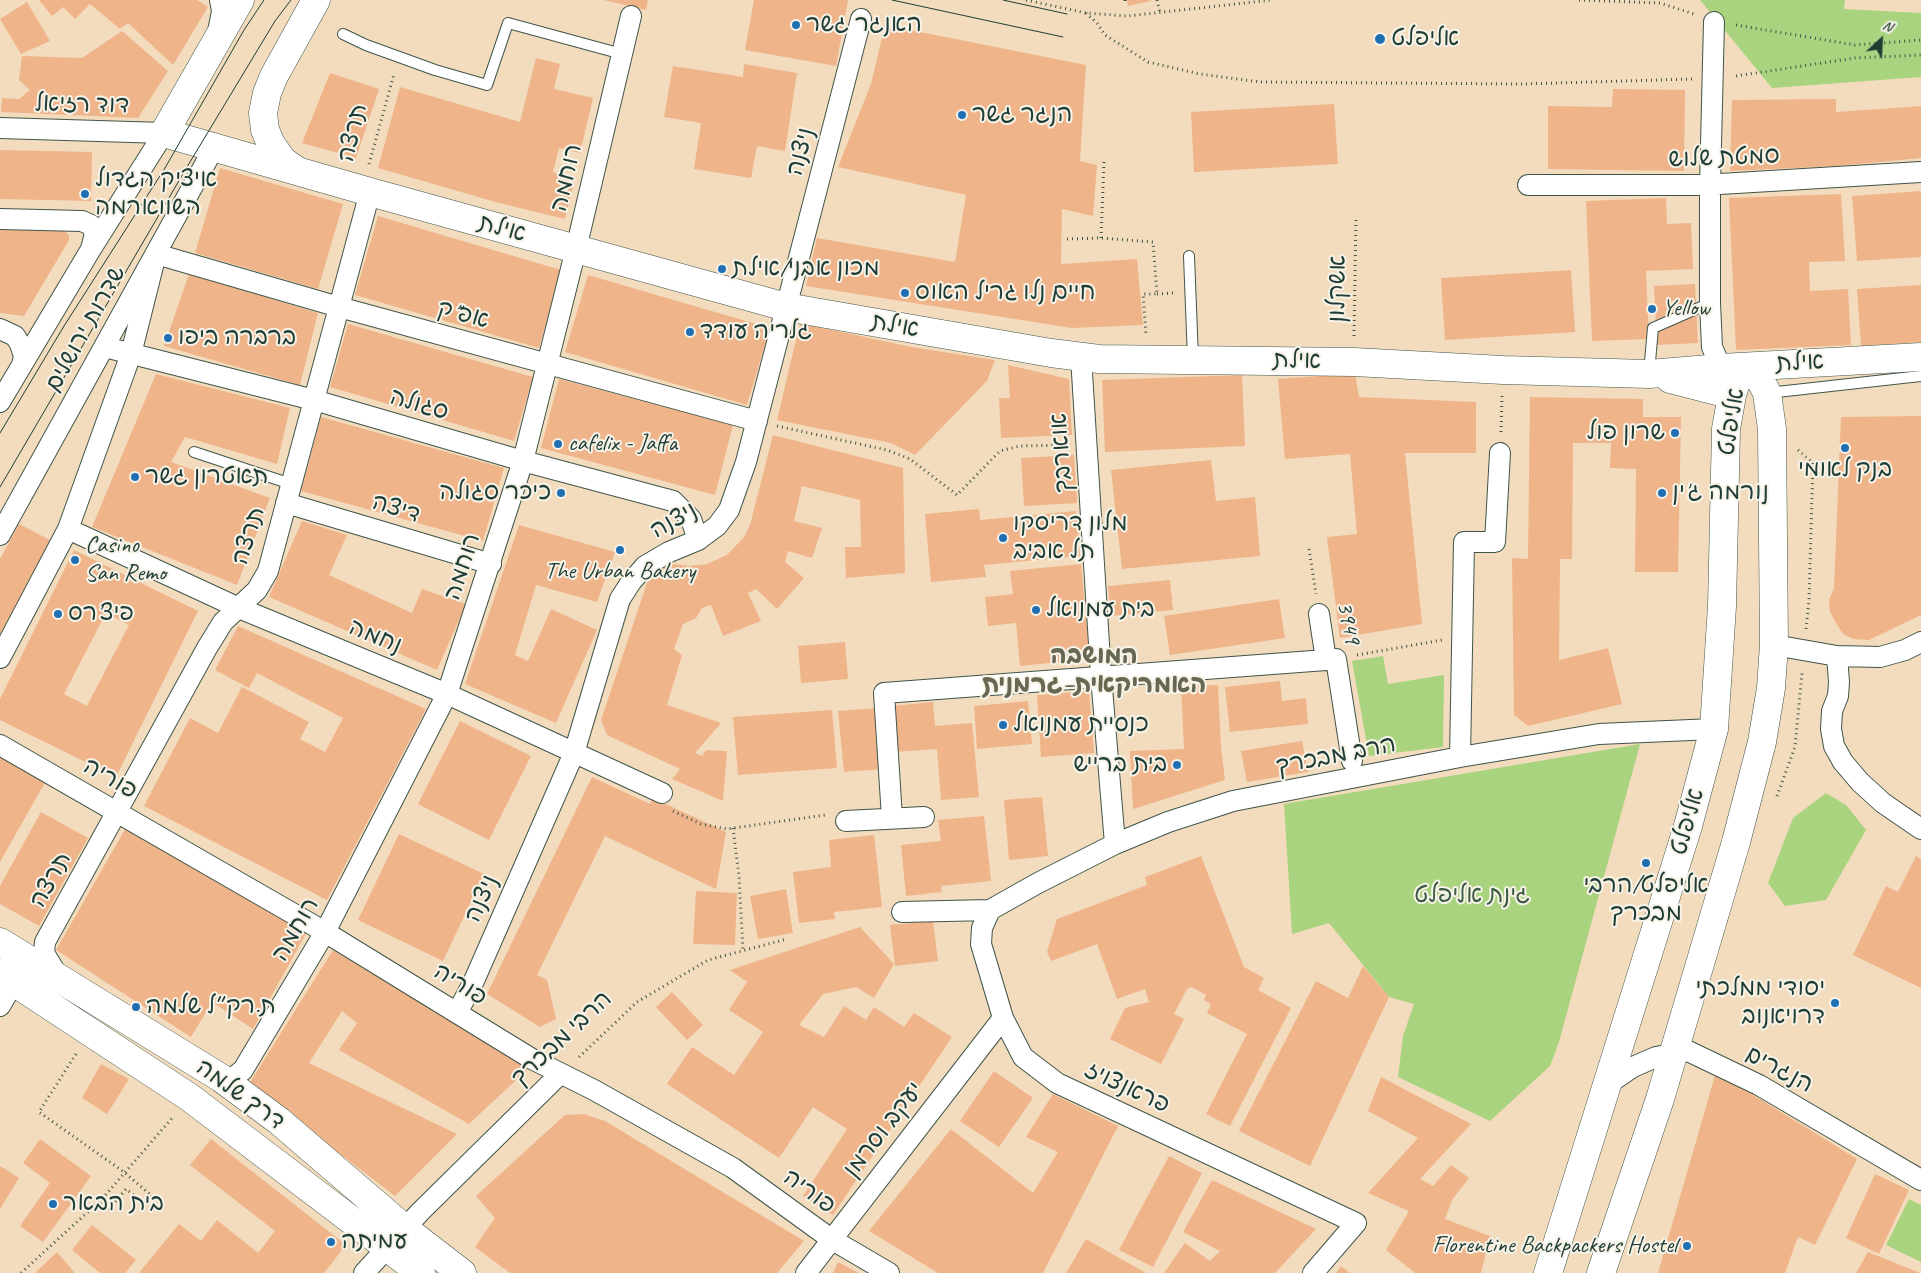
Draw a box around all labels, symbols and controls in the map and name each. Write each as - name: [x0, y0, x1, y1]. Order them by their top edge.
- place label: האנגר גשר: [806, 11, 922, 39]
- north arrow: [1856, 15, 1906, 65]
- text: N: [1880, 16, 1895, 35]
- marker: האנגר גשר: [790, 19, 802, 31]
- place label: אליפלט: [1391, 25, 1459, 53]
- marker: אליפלט: [1373, 32, 1387, 46]
- street label: דוד רזיאל: [34, 90, 130, 120]
- street label: תרצה: [332, 101, 374, 165]
- place label: הנגר גשר: [972, 101, 1072, 129]
- marker: הנגר גשר: [956, 109, 968, 121]
- street label: ניצנה: [781, 125, 821, 179]
- street label: רוחמה: [545, 141, 589, 215]
- street label: סמטת שלוש: [1668, 142, 1780, 174]
- place label: איציק הגדול השווארמה: [95, 166, 217, 222]
- marker: איציק הגדול השווארמה: [79, 188, 91, 200]
- street label: אילת: [475, 209, 529, 249]
- place label: מכון אבני/אילת: [732, 255, 880, 283]
- street label: אשקלון: [1323, 255, 1353, 323]
- street label: שדרות ירושלים: [40, 261, 132, 397]
- marker: מכון אבני/אילת: [716, 263, 728, 275]
- place label: חיים נלו גריל האוס: [915, 279, 1096, 307]
- marker: חיים נלו גריל האוס: [899, 287, 911, 299]
- street label: אפ"ק: [434, 294, 492, 336]
- place label: Yellow: [1662, 295, 1710, 323]
- marker: Yellow: [1646, 303, 1658, 315]
- street label: אילת: [869, 308, 921, 344]
- place label: גלריה עודד: [700, 318, 812, 346]
- place label: ברברה ביפו: [178, 324, 296, 352]
- marker: גלריה עודד: [684, 326, 696, 338]
- marker: ברברה ביפו: [162, 332, 174, 344]
- street label: אילת: [1273, 346, 1321, 376]
- street label: אילת: [1775, 347, 1825, 379]
- street label: סגולה: [386, 383, 452, 427]
- street label: אליפלט: [1712, 386, 1752, 458]
- street label: אוארבך: [1045, 412, 1079, 494]
- place label: שרון פול: [1587, 419, 1665, 447]
- marker: שרון פול: [1669, 427, 1681, 439]
- place label: cafelix - Jaffa: [568, 430, 677, 458]
- marker: cafelix - Jaffa: [552, 438, 564, 450]
- marker: בנק לאומי: [1839, 442, 1851, 454]
- place label: בנק לאומי: [1798, 456, 1892, 484]
- place label: תאטרון גשר: [145, 463, 268, 491]
- marker: תאטרון גשר: [129, 471, 141, 483]
- place label: כיכר סגולה: [439, 479, 551, 507]
- place label: נורמה ג'ין: [1672, 479, 1769, 507]
- marker: כיכר סגולה: [555, 487, 567, 499]
- marker: נורמה ג'ין: [1656, 487, 1668, 499]
- street label: דיצה: [368, 488, 424, 530]
- street label: ניצנה: [646, 496, 702, 546]
- street label: תרצה: [226, 503, 272, 569]
- place label: מלון דריסקו תל אביב: [1013, 510, 1128, 566]
- street label: רוחמה: [439, 530, 487, 604]
- place label: Casino San Remo: [85, 532, 166, 588]
- marker: מלון דריסקו תל אביב: [997, 532, 1009, 544]
- marker: The Urban Bakery: [614, 544, 626, 556]
- marker: Casino San Remo: [69, 554, 81, 566]
- place label: The Urban Bakery: [545, 558, 695, 586]
- place label: בית עמנואל: [1046, 596, 1155, 624]
- street label: 3949: [1329, 599, 1367, 647]
- place label: פיצ'רס: [68, 600, 134, 628]
- marker: בית עמנואל: [1030, 604, 1042, 616]
- marker: פיצ'רס: [52, 608, 64, 620]
- street label: נחמה: [344, 613, 406, 661]
- district label: המושבה האמריקאית–גרמנית: [982, 641, 1206, 700]
- place label: כנסיית עמנואל: [1013, 711, 1149, 739]
- marker: כנסיית עמנואל: [997, 719, 1009, 731]
- street label: הרב מבכרך: [1274, 730, 1398, 782]
- place label: בית ברייש: [1073, 751, 1167, 779]
- street label: פוריה: [78, 752, 142, 806]
- marker: בית ברייש: [1171, 759, 1183, 771]
- street label: אליפלט: [1665, 785, 1711, 859]
- street label: תרצה: [24, 847, 78, 913]
- marker: אליפלט/הרבי מבכרך: [1640, 857, 1652, 869]
- street label: ניצנה: [459, 871, 505, 927]
- place label: אליפלט/הרבי מבכרך: [1584, 872, 1708, 928]
- park label: גינת אליפלט: [1414, 882, 1530, 910]
- street label: רוחמה: [266, 893, 326, 967]
- street label: פוריה: [428, 957, 492, 1013]
- place label: יסודי ממלכתי דרויאנוב: [1695, 975, 1825, 1031]
- street label: הרבי מבכרך: [506, 985, 618, 1093]
- place label: ת.רק״ל שלמה: [146, 993, 276, 1021]
- marker: יסודי ממלכתי דרויאנוב: [1829, 997, 1841, 1009]
- marker: ת.רק״ל שלמה: [130, 1001, 142, 1013]
- street label: הנגרים: [1740, 1040, 1818, 1100]
- street label: דרך שלמה: [190, 1053, 290, 1137]
- street label: פראנצויז: [1080, 1056, 1174, 1120]
- street label: יעקב וסרמן: [838, 1077, 930, 1183]
- street label: פוריה: [777, 1163, 841, 1221]
- place label: בית הבאר: [63, 1190, 164, 1218]
- marker: בית הבאר: [47, 1198, 59, 1210]
- place label: עמיתה: [341, 1228, 408, 1256]
- place label: Florentine Backpackers Hostel: [1432, 1232, 1677, 1260]
- marker: עמיתה: [325, 1236, 337, 1248]
- marker: Florentine Backpackers Hostel: [1681, 1240, 1693, 1252]

